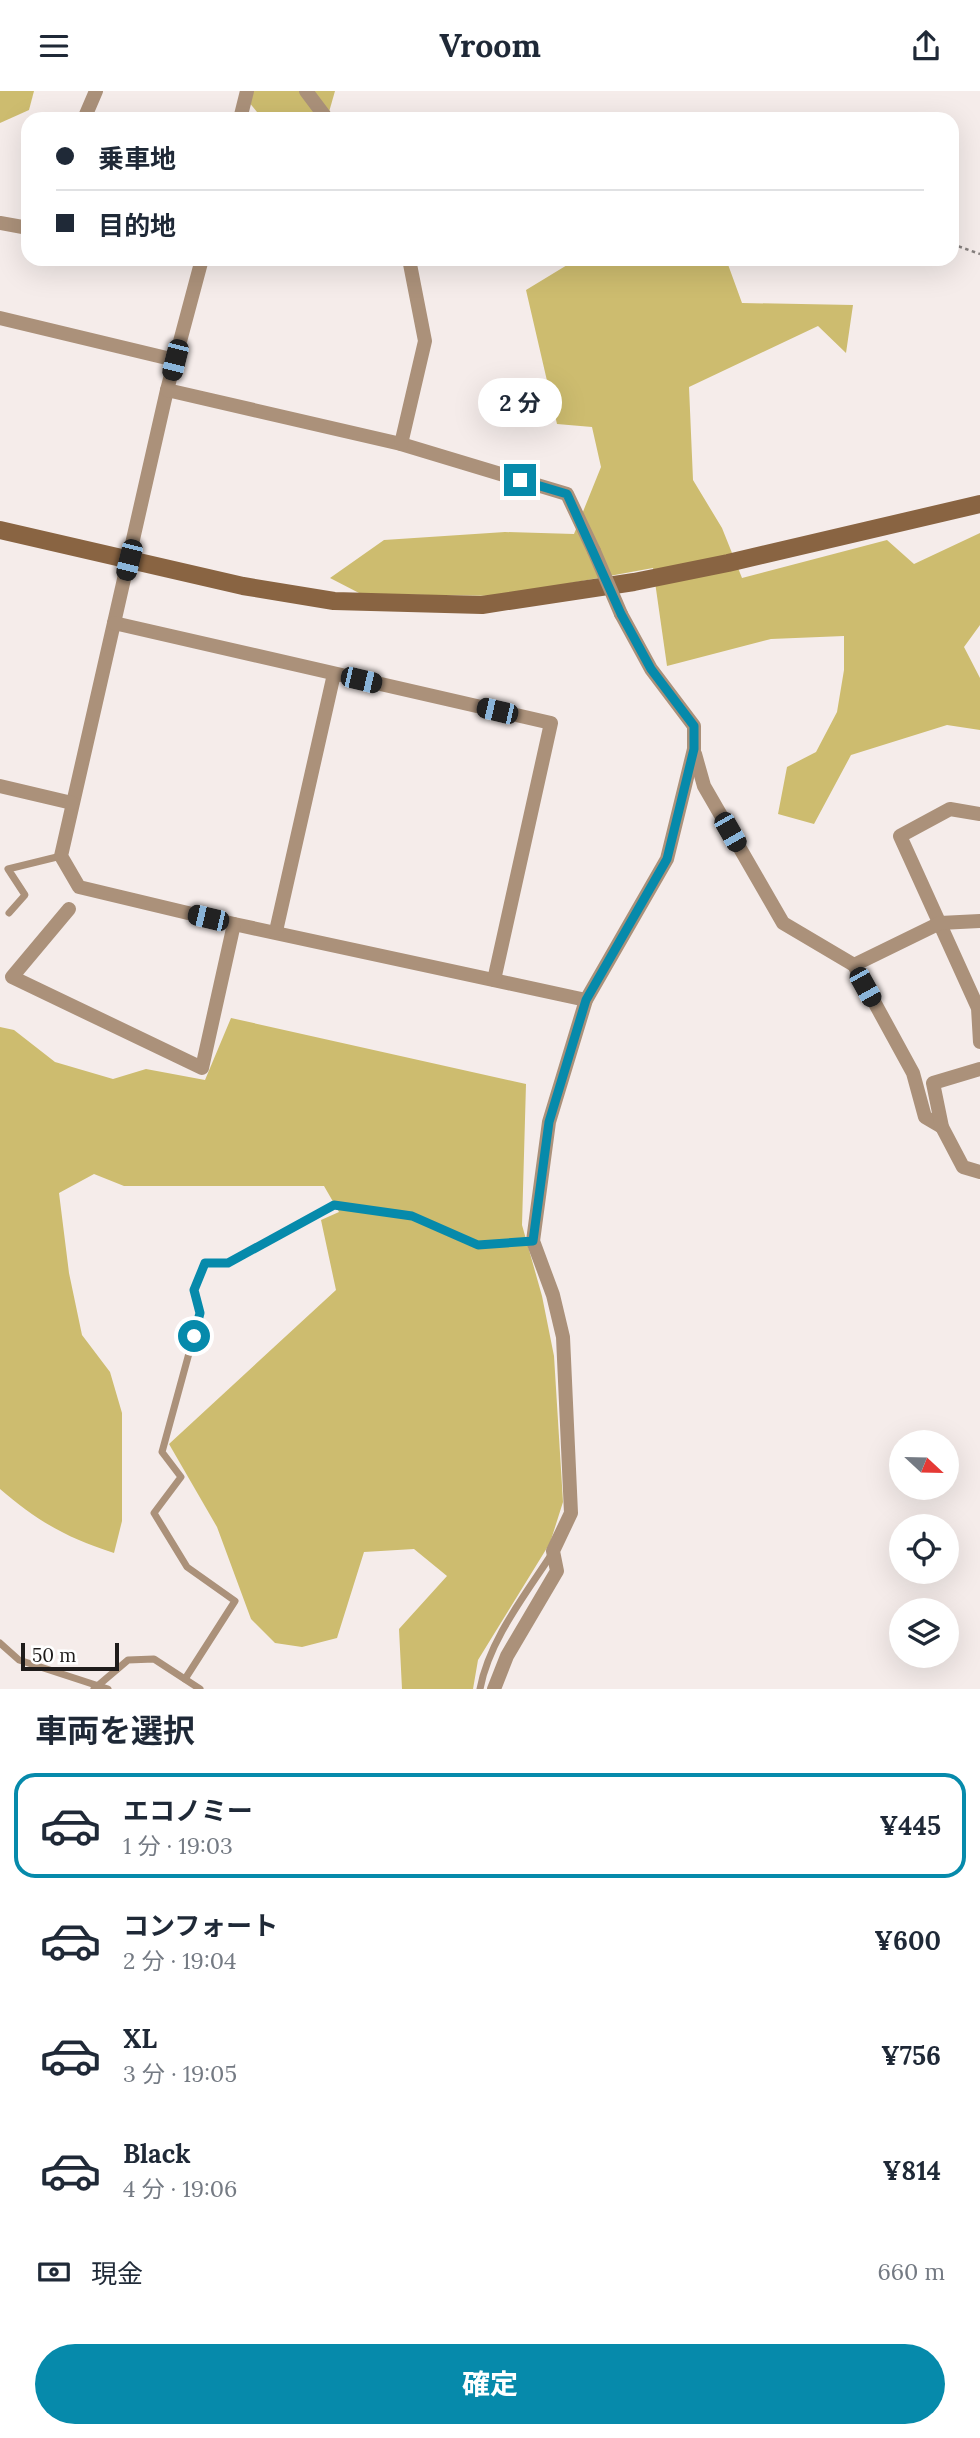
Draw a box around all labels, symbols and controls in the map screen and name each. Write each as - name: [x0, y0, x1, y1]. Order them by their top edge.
- text: Vroom: [439, 25, 541, 66]
- icon: menu: [35, 27, 73, 65]
- icon: share: [907, 27, 945, 65]
- text: 乗車地: [98, 142, 176, 175]
- text: 目的地: [98, 209, 176, 242]
- car: [160, 337, 191, 383]
- callout: 2 分: [478, 379, 562, 427]
- text: 2 分: [499, 388, 541, 417]
- route end: [504, 464, 536, 496]
- car: [114, 537, 145, 583]
- car: [339, 665, 384, 695]
- car: [475, 696, 520, 726]
- car: [711, 809, 750, 855]
- car: [186, 903, 231, 933]
- car: [846, 964, 885, 1010]
- route start: [178, 1320, 210, 1352]
- north arrow: [889, 1430, 959, 1500]
- map controls: [889, 1430, 959, 1668]
- button: locate: [889, 1514, 959, 1584]
- button: layers: [889, 1598, 959, 1668]
- scale bar: [21, 1640, 119, 1672]
- text: 50 m: [32, 1643, 76, 1667]
- text: 車両を選択: [35, 1710, 195, 1751]
- icon: car: [39, 1794, 102, 1857]
- text: エコノミー: [123, 1794, 253, 1827]
- text: ¥445: [879, 1809, 941, 1842]
- text: 1 分 · 19:03: [123, 1831, 233, 1860]
- icon: car: [39, 1909, 102, 1972]
- text: コンフォート: [123, 1909, 278, 1942]
- text: ¥600: [874, 1924, 941, 1957]
- text: 2 分 · 19:04: [123, 1946, 236, 1975]
- text: XL: [123, 2022, 157, 2055]
- icon: car: [39, 2024, 102, 2087]
- text: ¥756: [881, 2039, 941, 2072]
- text: 3 分 · 19:05: [123, 2059, 237, 2088]
- text: Black: [123, 2137, 191, 2170]
- icon: car: [39, 2139, 102, 2202]
- text: ¥814: [883, 2154, 941, 2187]
- text: 4 分 · 19:06: [123, 2174, 237, 2203]
- icon: cash: [35, 2253, 73, 2291]
- text: 現金: [91, 2257, 143, 2290]
- text: 660 m: [878, 2257, 945, 2286]
- button: 確定: [35, 2344, 945, 2424]

